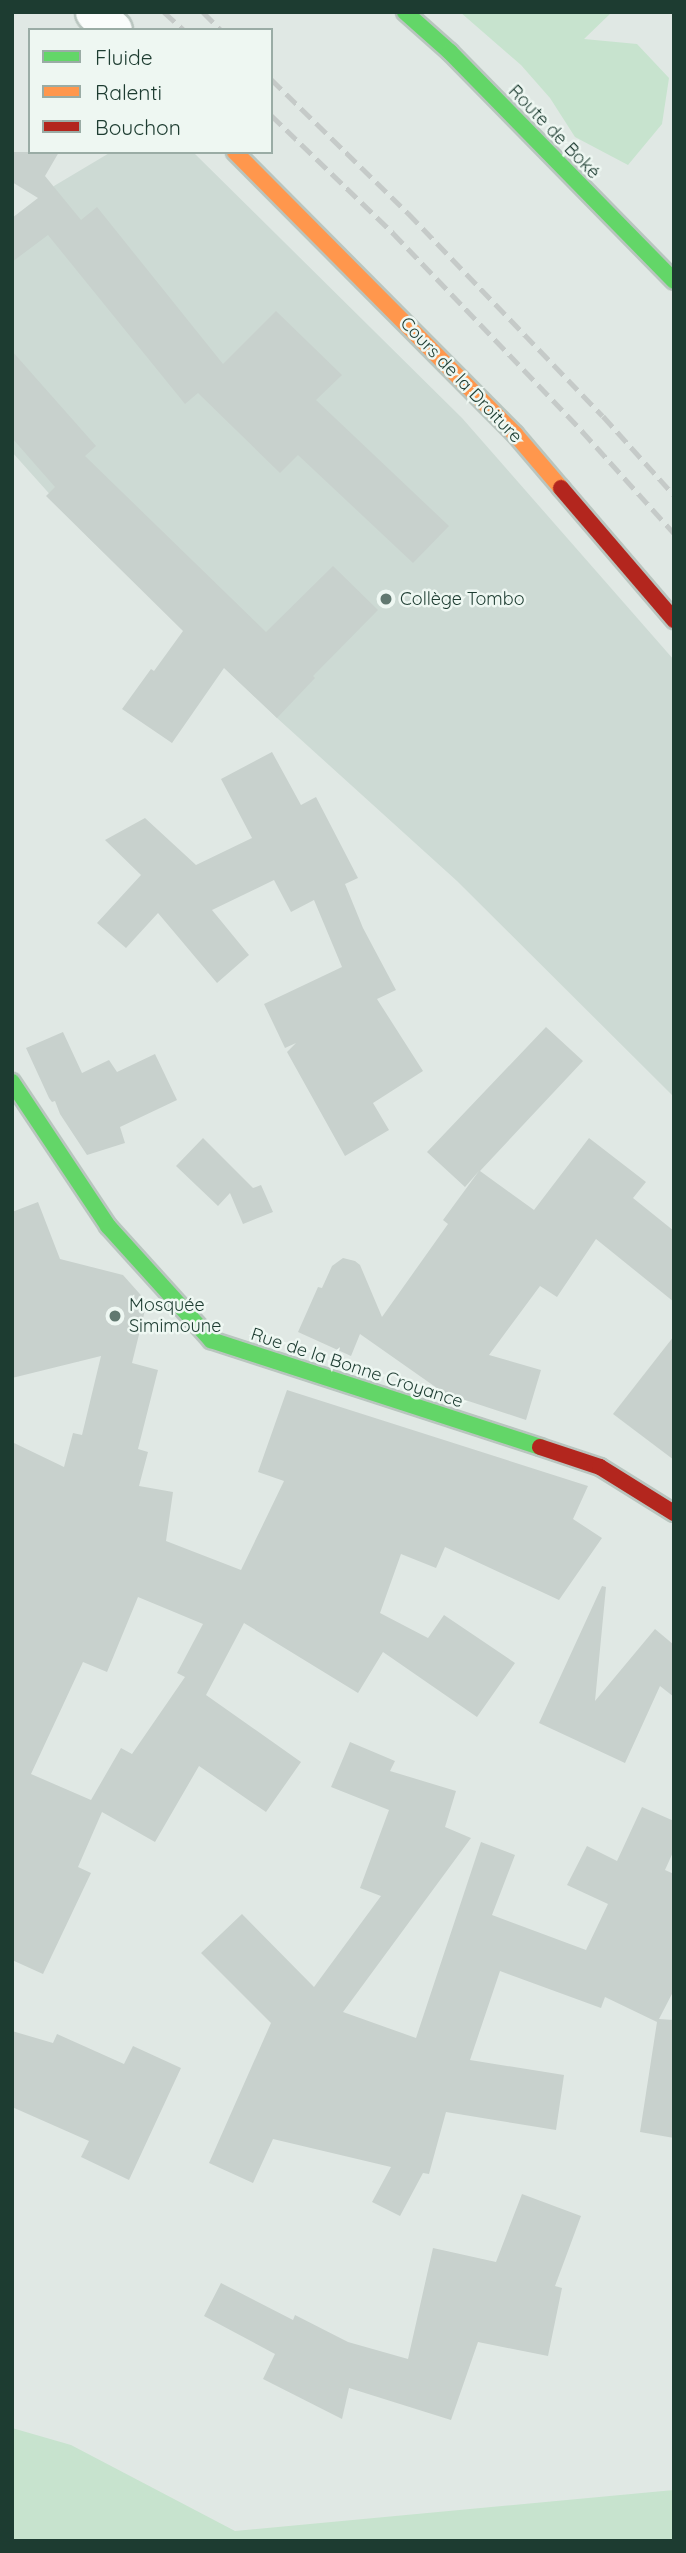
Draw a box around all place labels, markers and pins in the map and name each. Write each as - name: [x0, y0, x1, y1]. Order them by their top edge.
- place label: Collège Tombo: [400, 588, 525, 610]
- marker: Collège Tombo: [378, 591, 394, 607]
- place label: Mosquée Simimoune: [129, 1295, 221, 1338]
- marker: Mosquée Simimoune: [107, 1308, 123, 1324]

